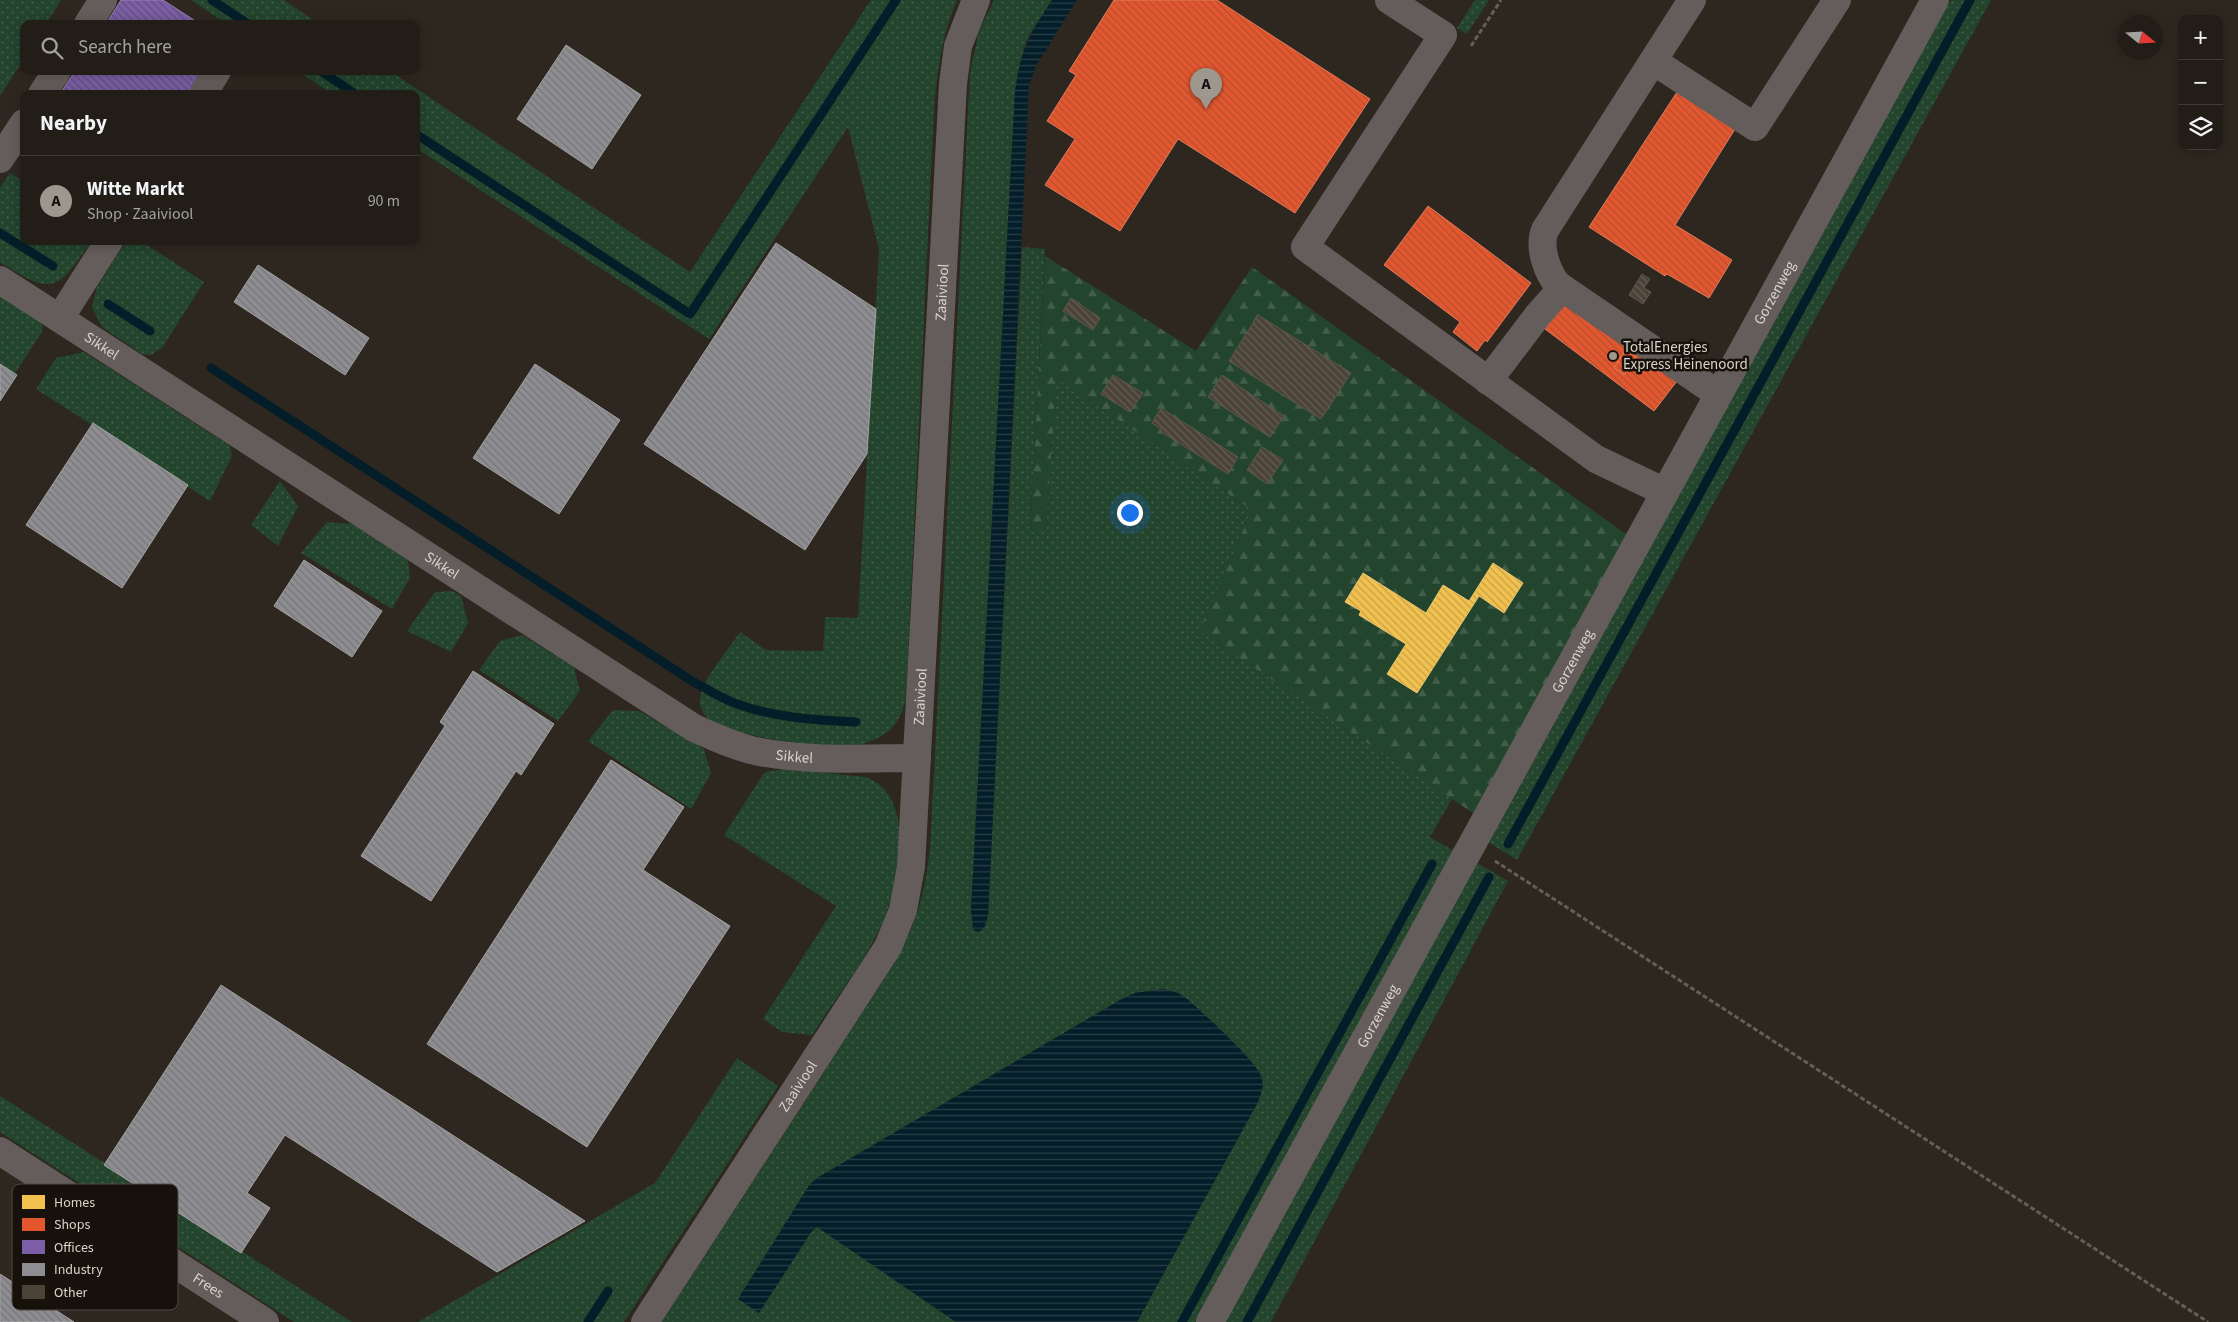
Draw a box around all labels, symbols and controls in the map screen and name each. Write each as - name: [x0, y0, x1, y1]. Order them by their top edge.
- north arrow: [2118, 15, 2163, 60]
- map controls: [2178, 15, 2223, 150]
- button: +: [2178, 15, 2223, 60]
- search box: [20, 20, 420, 75]
- icon: search: [38, 34, 66, 62]
- text: Search here: [78, 34, 172, 61]
- button: −: [2178, 60, 2223, 105]
- pin: A: [1190, 68, 1222, 109]
- button: layers: [2178, 105, 2223, 150]
- text: Nearby: [40, 108, 107, 138]
- text: Witte Markt: [87, 176, 184, 203]
- text: A: [51, 190, 61, 212]
- text: 90 m: [368, 190, 400, 212]
- text: Shop · Zaaiviool: [87, 203, 193, 225]
- street label: Gorzenweg: [1748, 256, 1801, 328]
- street label: Zaaiviool: [930, 263, 954, 322]
- street label: Sikkel: [80, 327, 123, 365]
- place label: TotalEnergies Express Heinenoord: [1623, 337, 1748, 375]
- marker: TotalEnergies Express Heinenoord: [1607, 350, 1619, 362]
- your location: [1117, 500, 1143, 526]
- street label: Sikkel: [420, 546, 464, 584]
- street label: Gorzenweg: [1547, 625, 1599, 697]
- street label: Zaaiviool: [908, 667, 932, 726]
- street label: Sikkel: [774, 744, 814, 768]
- street label: Gorzenweg: [1352, 980, 1404, 1052]
- street label: Zaaiviool: [773, 1056, 822, 1116]
- legend: [12, 1184, 178, 1310]
- text: Homes: [54, 1193, 95, 1213]
- text: Shops: [54, 1215, 90, 1235]
- text: Offices: [54, 1238, 94, 1258]
- text: Industry: [54, 1260, 103, 1280]
- street label: Frees: [189, 1268, 228, 1303]
- text: Other: [54, 1283, 88, 1303]

